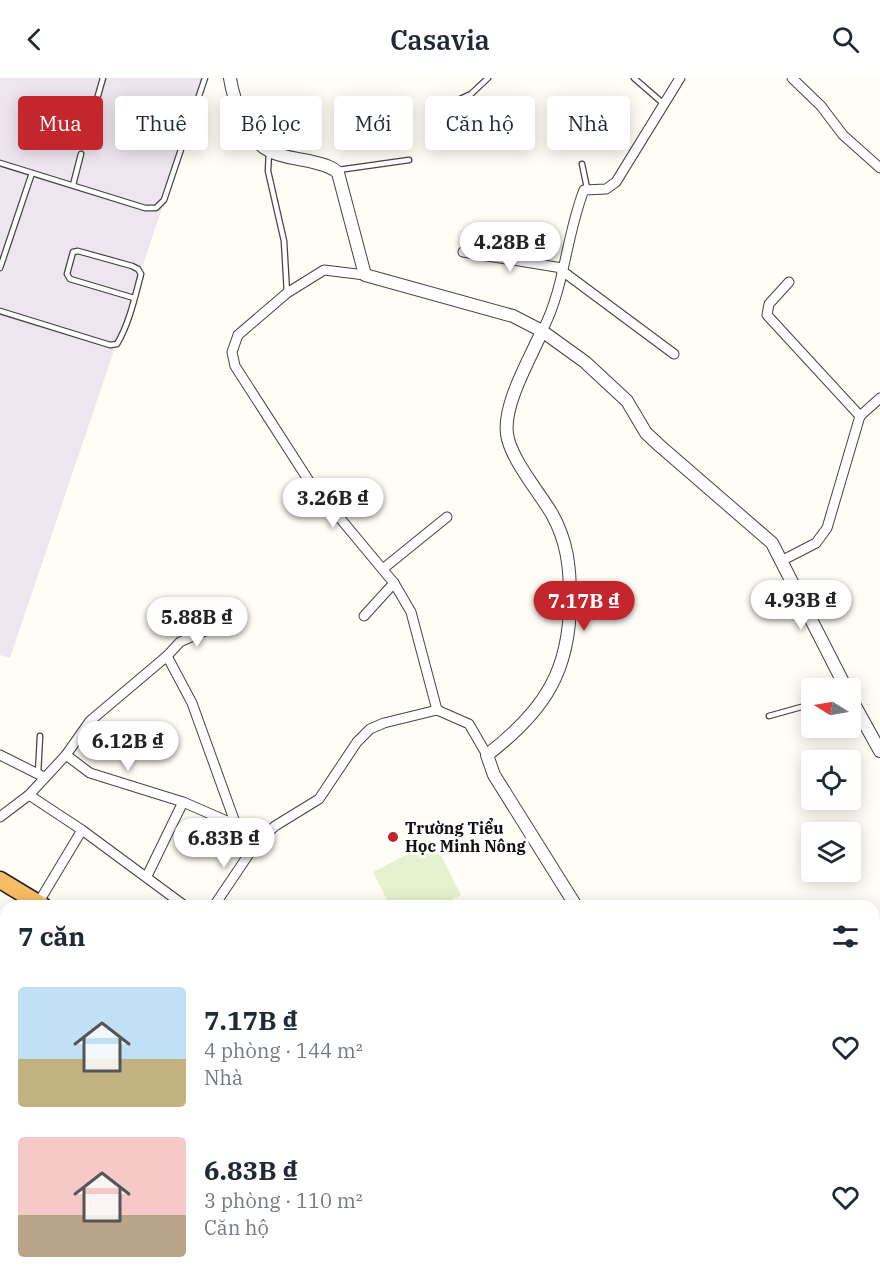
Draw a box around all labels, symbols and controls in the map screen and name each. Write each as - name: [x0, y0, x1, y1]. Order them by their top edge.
- text: Casavia: [390, 22, 490, 57]
- icon: back: [18, 23, 51, 56]
- icon: search: [829, 23, 862, 56]
- chip: Mua: [18, 96, 103, 150]
- chip: Thuê: [115, 96, 208, 150]
- chip: Bộ lọc: [220, 96, 322, 150]
- chip: Mới: [334, 96, 413, 150]
- chip: Căn hộ: [425, 96, 535, 150]
- chip: Nhà: [547, 96, 630, 150]
- pin: 4.28B ₫: [455, 222, 565, 273]
- text: 4.28B ₫: [474, 228, 546, 255]
- pin: 3.26B ₫: [278, 478, 388, 529]
- text: 3.26B ₫: [297, 484, 369, 511]
- pin: 4.93B ₫: [746, 580, 856, 631]
- pin: 7.17B ₫: [529, 581, 639, 632]
- text: 4.93B ₫: [765, 586, 837, 613]
- text: 7.17B ₫: [548, 587, 620, 614]
- pin: 5.88B ₫: [142, 597, 252, 648]
- text: 5.88B ₫: [161, 603, 233, 630]
- north arrow: [801, 678, 861, 738]
- map controls: [801, 678, 861, 882]
- pin: 6.12B ₫: [73, 721, 183, 772]
- text: 6.12B ₫: [92, 727, 164, 754]
- button: locate: [801, 750, 861, 810]
- pin: 6.83B ₫: [169, 818, 279, 869]
- place label: Trường Tiểu Học Minh Nông: [405, 818, 526, 856]
- button: layers: [801, 822, 861, 882]
- text: 6.83B ₫: [188, 824, 260, 851]
- marker: Trường Tiểu Học Minh Nông: [386, 830, 400, 844]
- text: 7 căn: [18, 919, 86, 953]
- icon: filters: [829, 920, 862, 953]
- text: 7.17B ₫: [204, 1003, 298, 1037]
- icon: home: [66, 1011, 138, 1083]
- icon: heart: [829, 1031, 862, 1064]
- text: 4 phòng · 144 m²: [204, 1037, 363, 1064]
- text: Nhà: [204, 1064, 243, 1091]
- text: 6.83B ₫: [204, 1153, 298, 1187]
- icon: home: [66, 1161, 138, 1233]
- icon: heart: [829, 1181, 862, 1214]
- text: 3 phòng · 110 m²: [204, 1187, 363, 1214]
- text: Căn hộ: [204, 1214, 269, 1241]

